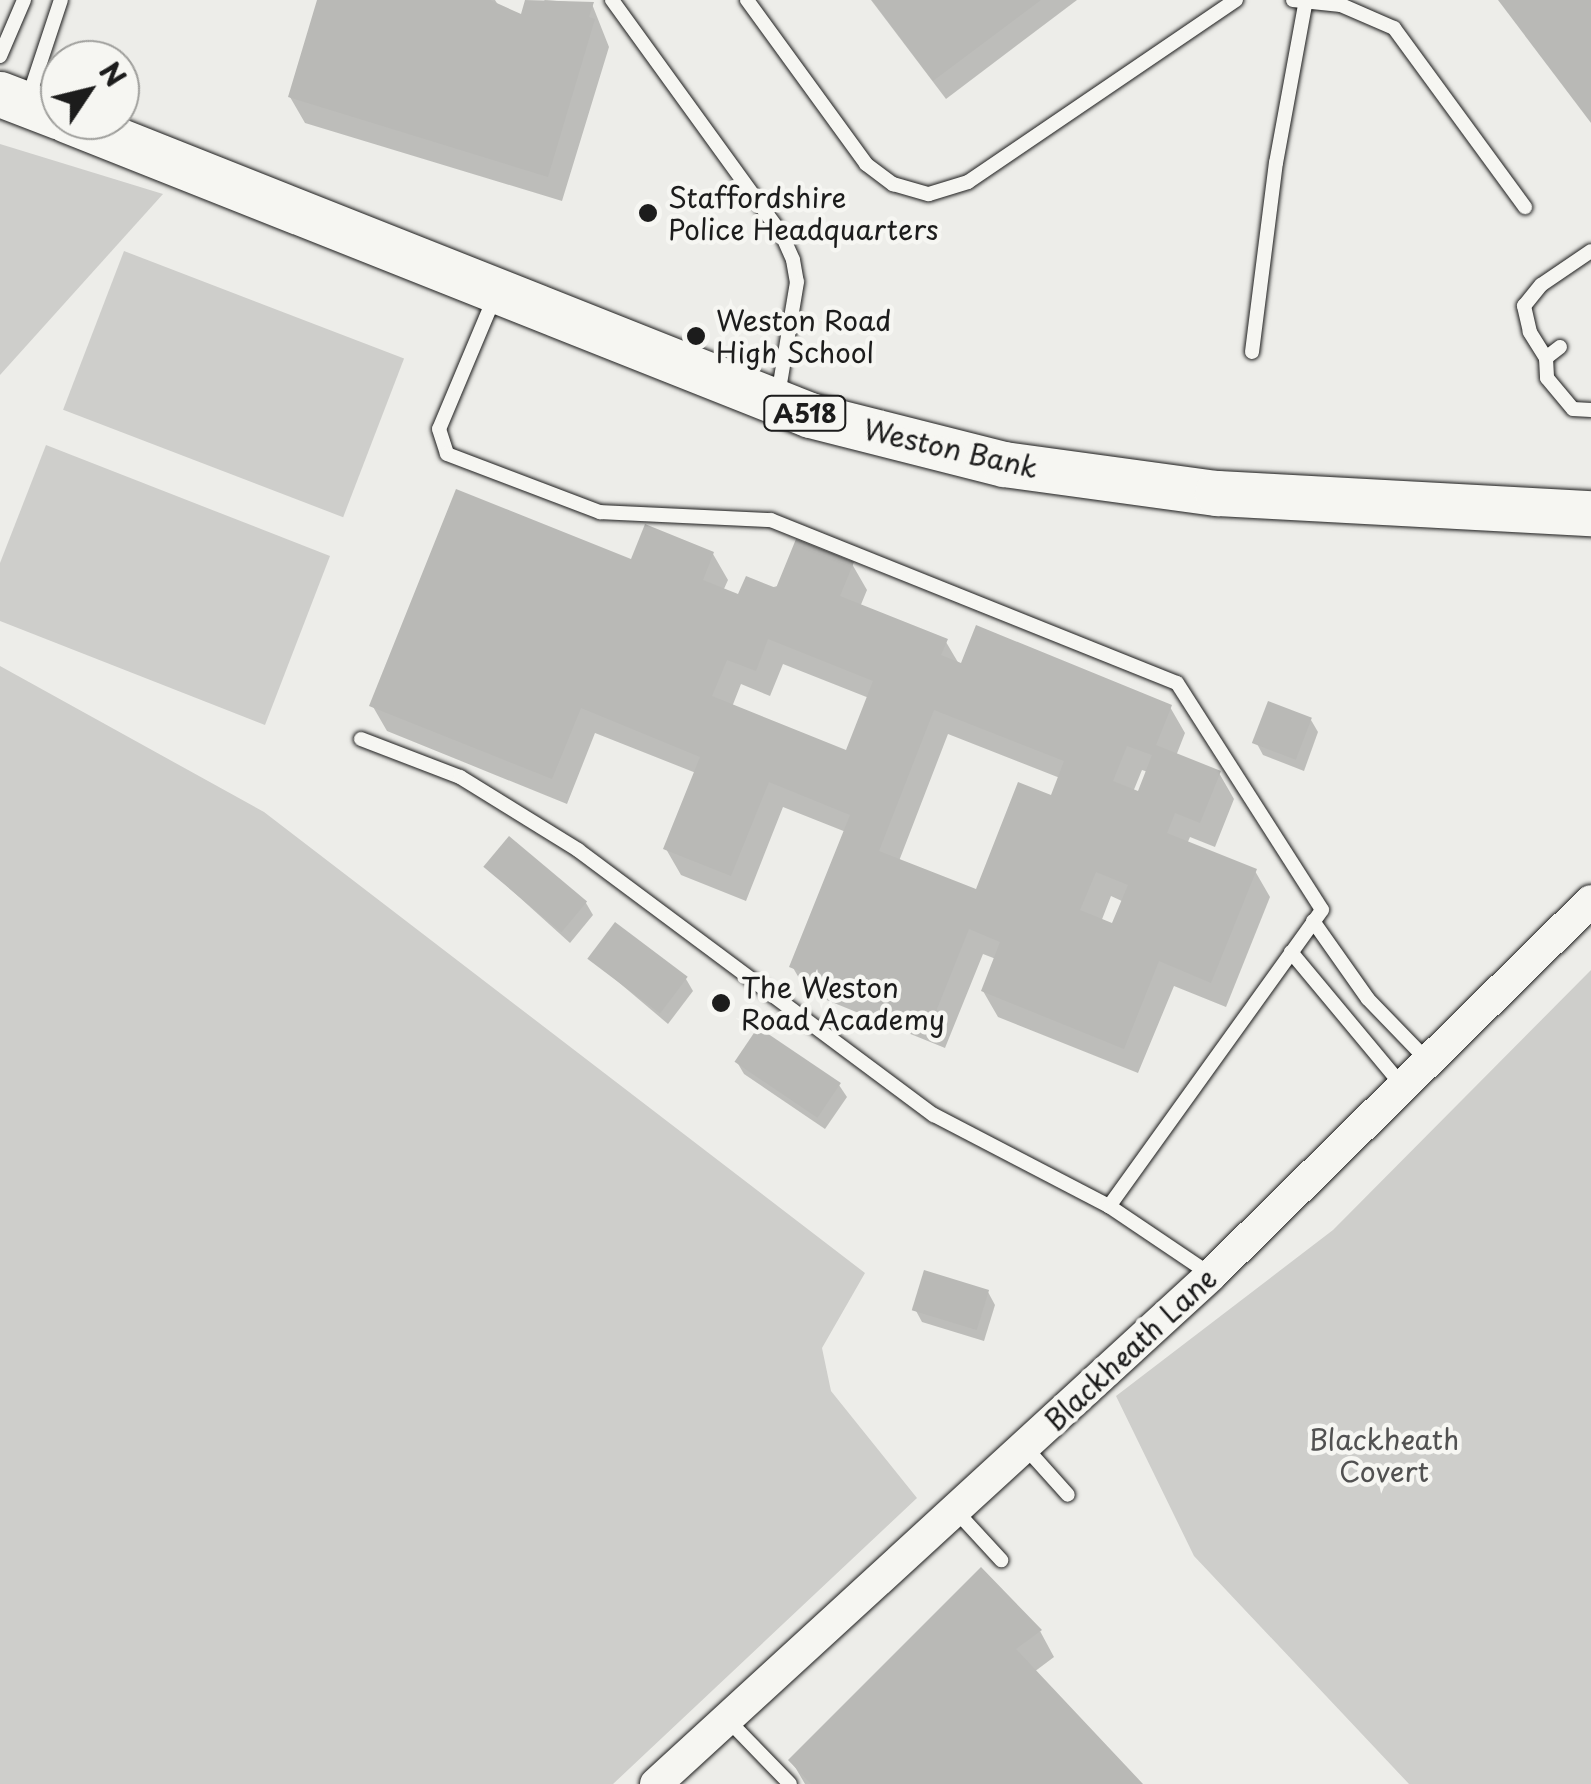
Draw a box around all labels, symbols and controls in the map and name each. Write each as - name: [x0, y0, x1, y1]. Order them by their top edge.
- north arrow: [40, 40, 140, 140]
- text: N: [89, 52, 137, 95]
- place label: Staffordshire Police Headquarters: [668, 180, 937, 246]
- marker: Staffordshire Police Headquarters: [637, 202, 659, 224]
- place label: Weston Road High School: [716, 303, 892, 369]
- marker: Weston Road High School: [685, 325, 707, 347]
- road number: A518: [762, 393, 848, 433]
- street label: Weston Bank: [860, 412, 1042, 484]
- place label: The Weston Road Academy: [741, 970, 944, 1036]
- marker: The Weston Road Academy: [710, 992, 732, 1014]
- street label: Blackheath Lane: [1036, 1260, 1224, 1438]
- park label: Blackheath Covert: [1309, 1422, 1459, 1488]

